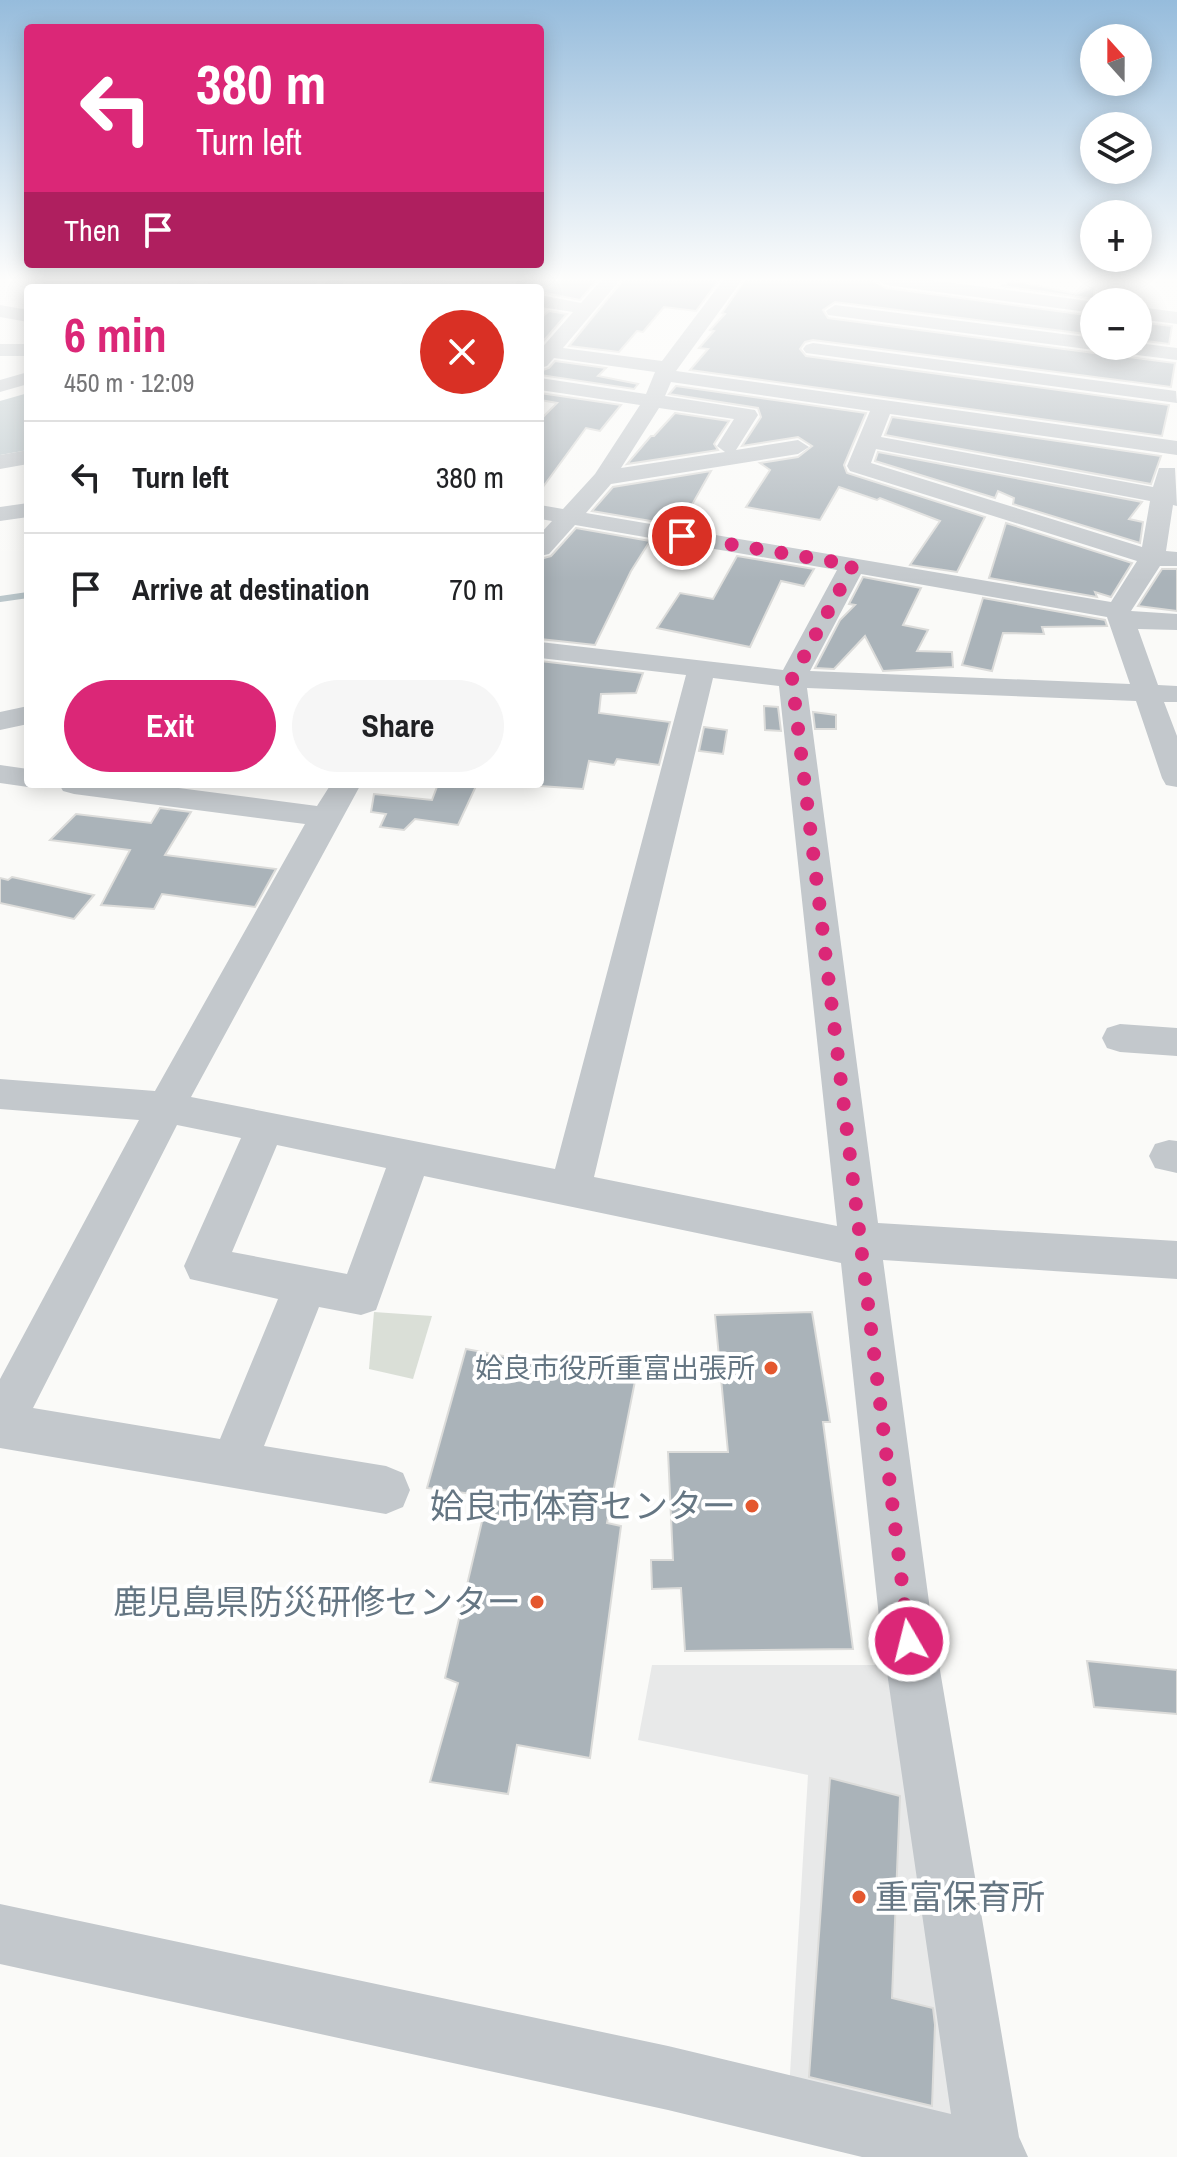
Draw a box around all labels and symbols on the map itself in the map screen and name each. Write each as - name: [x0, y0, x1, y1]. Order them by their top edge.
- north arrow: [1080, 24, 1152, 96]
- pin: [648, 502, 716, 570]
- place label: 姶良市役所重富出張所: [475, 1349, 755, 1387]
- marker: 姶良市役所重富出張所: [762, 1359, 780, 1377]
- place label: 姶良市体育センター: [430, 1483, 736, 1529]
- marker: 姶良市体育センター: [743, 1497, 761, 1515]
- place label: 鹿児島県防災研修センター: [113, 1579, 521, 1625]
- marker: 鹿児島県防災研修センター: [528, 1593, 546, 1611]
- position arrow: [867, 1599, 951, 1683]
- place label: 重富保育所: [875, 1874, 1045, 1920]
- marker: 重富保育所: [850, 1888, 868, 1906]

